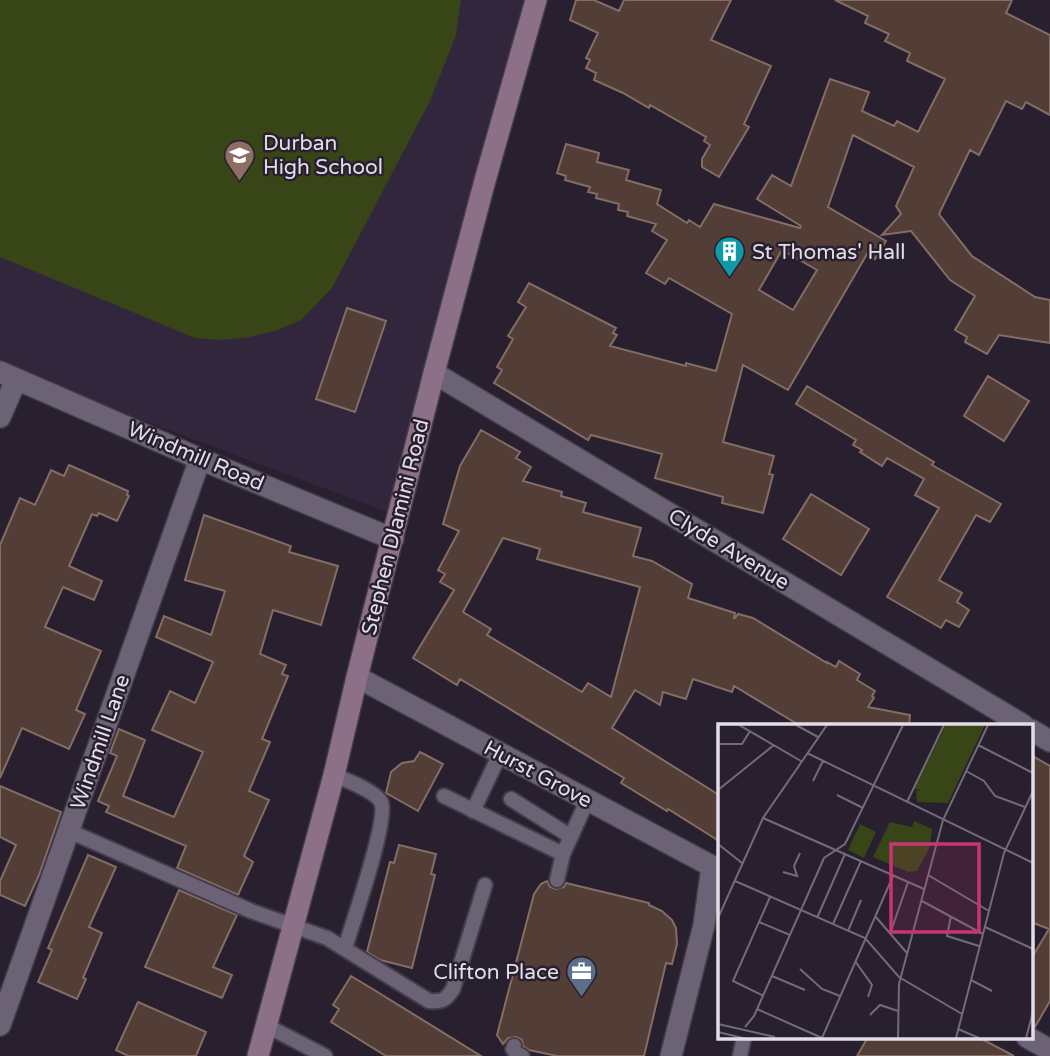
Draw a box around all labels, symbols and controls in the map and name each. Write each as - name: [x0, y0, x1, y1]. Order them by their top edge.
- place label: Durban High School: [263, 131, 383, 180]
- school or university icon: Durban High School: [223, 138, 257, 182]
- building icon: St Thomas' Hall: [712, 235, 746, 279]
- place label: St Thomas' Hall: [752, 240, 906, 265]
- street label: Windmill Road: [124, 417, 268, 496]
- street label: Stephen Dlamini Road: [357, 417, 434, 638]
- street label: Clyde Avenue: [664, 504, 794, 595]
- street label: Windmill Lane: [66, 671, 135, 813]
- inset map: [718, 724, 1032, 1038]
- street label: Hurst Grove: [479, 735, 596, 813]
- office icon: Clifton Place: [565, 955, 599, 999]
- place label: Clifton Place: [433, 960, 559, 985]

